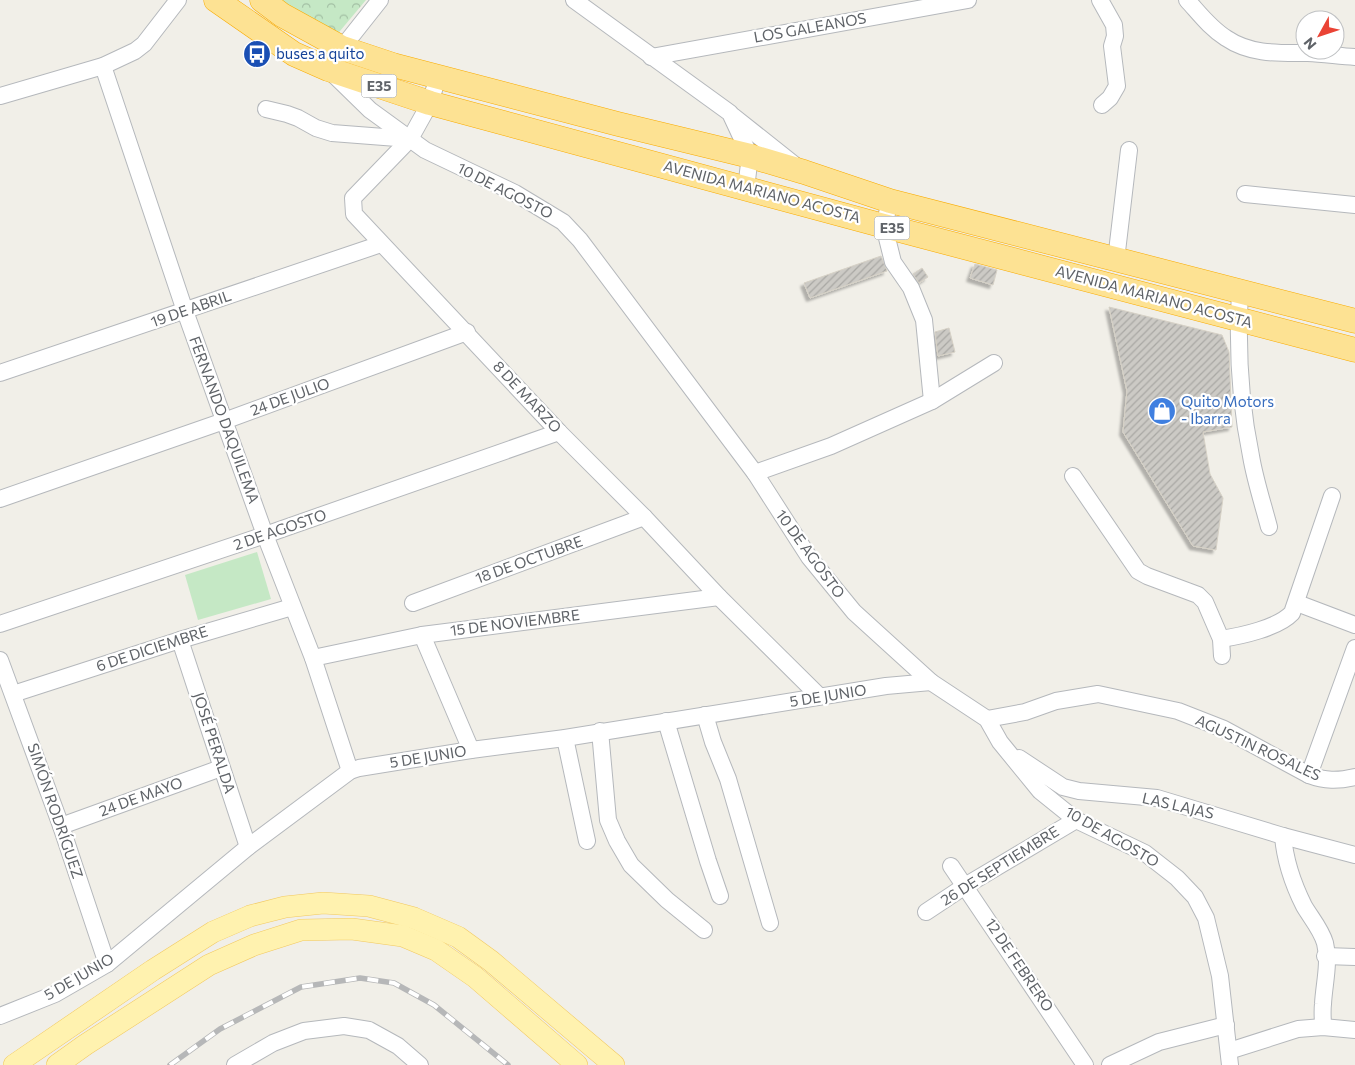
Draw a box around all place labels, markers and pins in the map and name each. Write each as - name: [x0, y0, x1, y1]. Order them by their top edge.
- bus stop icon: buses a quito: [242, 39, 272, 69]
- place label: buses a quito: [276, 44, 364, 62]
- place label: Quito Motors - Ibarra: [1181, 392, 1274, 427]
- shop icon: Quito Motors - Ibarra: [1147, 396, 1177, 426]

